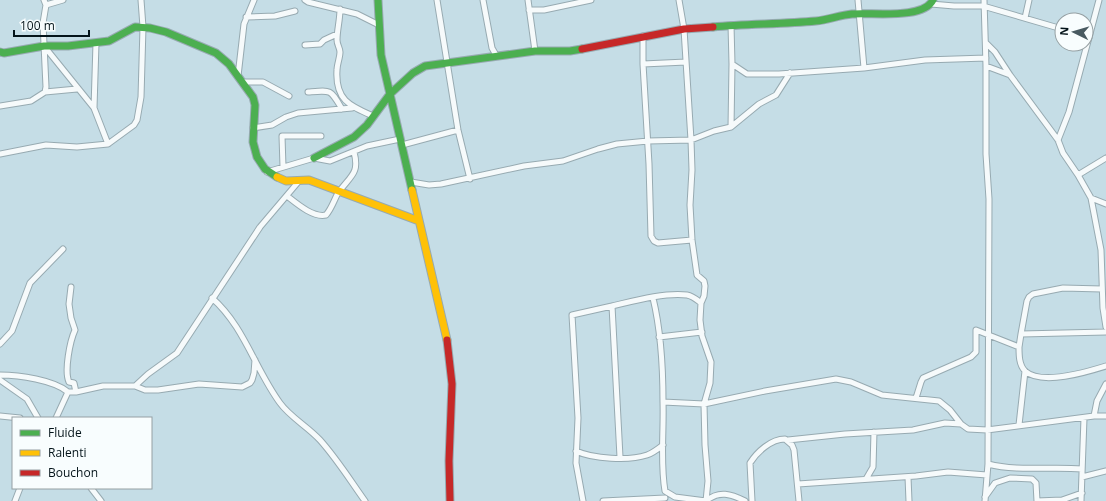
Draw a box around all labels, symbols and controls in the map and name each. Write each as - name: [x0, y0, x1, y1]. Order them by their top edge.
- scale bar: [14, 12, 89, 38]
- north arrow: [1054, 12, 1094, 52]
- text: 100 m: [20, 17, 55, 34]
- text: N: [1056, 26, 1071, 36]
- legend: [12, 417, 152, 489]
- text: Fluide: [48, 424, 82, 441]
- text: Ralenti: [48, 444, 87, 461]
- text: Bouchon: [48, 464, 98, 481]

